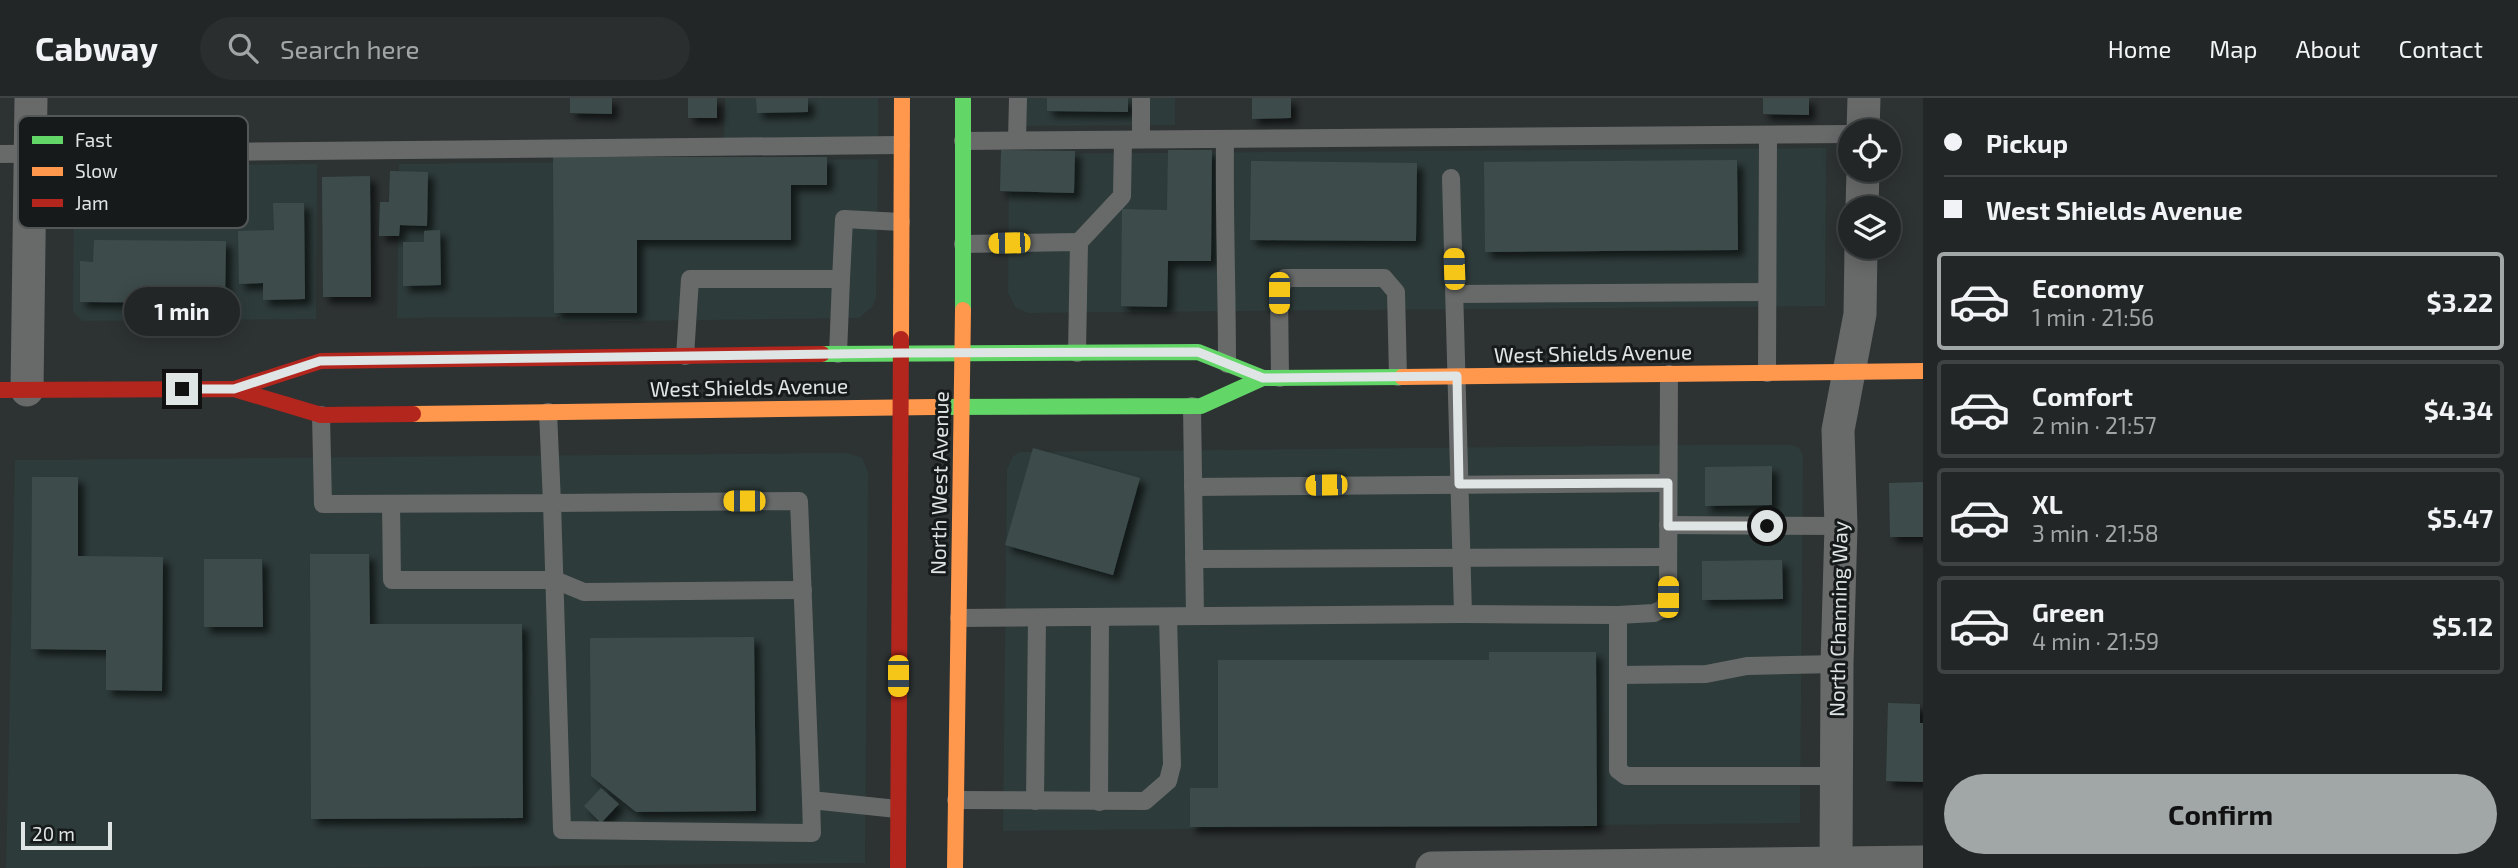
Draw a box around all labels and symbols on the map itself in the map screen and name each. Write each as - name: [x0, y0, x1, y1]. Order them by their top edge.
- legend: [18, 116, 248, 228]
- text: Fast: [75, 128, 112, 151]
- text: Slow: [75, 159, 118, 182]
- text: Jam: [75, 191, 109, 214]
- car: [988, 232, 1031, 254]
- car: [1443, 248, 1466, 290]
- car: [1269, 272, 1290, 314]
- callout: 1 min: [124, 288, 240, 336]
- street label: West Shields Avenue: [1494, 338, 1692, 367]
- street label: West Shields Avenue: [650, 372, 848, 401]
- route end: [166, 373, 198, 405]
- street label: North West Avenue: [924, 391, 953, 575]
- car: [1305, 474, 1348, 496]
- car: [724, 491, 766, 512]
- route start: [1751, 510, 1783, 542]
- street label: North Channing Way: [1823, 521, 1852, 717]
- car: [1658, 576, 1679, 618]
- car: [888, 655, 909, 697]
- scale bar: [21, 819, 112, 851]

